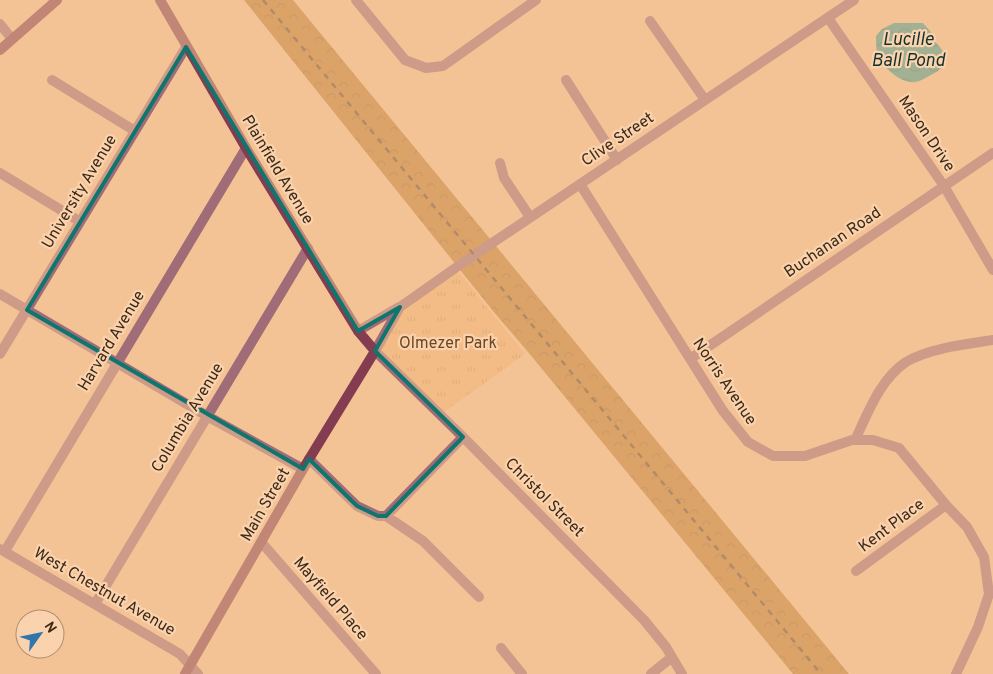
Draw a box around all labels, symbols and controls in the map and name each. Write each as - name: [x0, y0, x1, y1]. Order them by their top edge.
- water label: Lucille Ball Pond: [871, 29, 946, 73]
- street label: Mason Drive: [893, 92, 959, 176]
- street label: Clive Street: [578, 108, 658, 172]
- street label: Plainfield Avenue: [237, 112, 317, 228]
- street label: University Avenue: [38, 131, 122, 253]
- street label: Buchanan Road: [781, 203, 885, 283]
- street label: Harvard Avenue: [74, 287, 150, 395]
- park label: Olmezer Park: [399, 334, 497, 354]
- street label: Norris Avenue: [688, 335, 760, 429]
- street label: Columbia Avenue: [147, 360, 229, 476]
- street label: Christol Street: [500, 454, 588, 542]
- street label: Main Street: [237, 465, 295, 545]
- street label: Kent Place: [855, 495, 929, 557]
- street label: West Chestnut Avenue: [30, 543, 178, 641]
- street label: Mayfield Place: [288, 553, 372, 645]
- north arrow: [15, 609, 65, 659]
- text: N: [40, 619, 60, 637]

